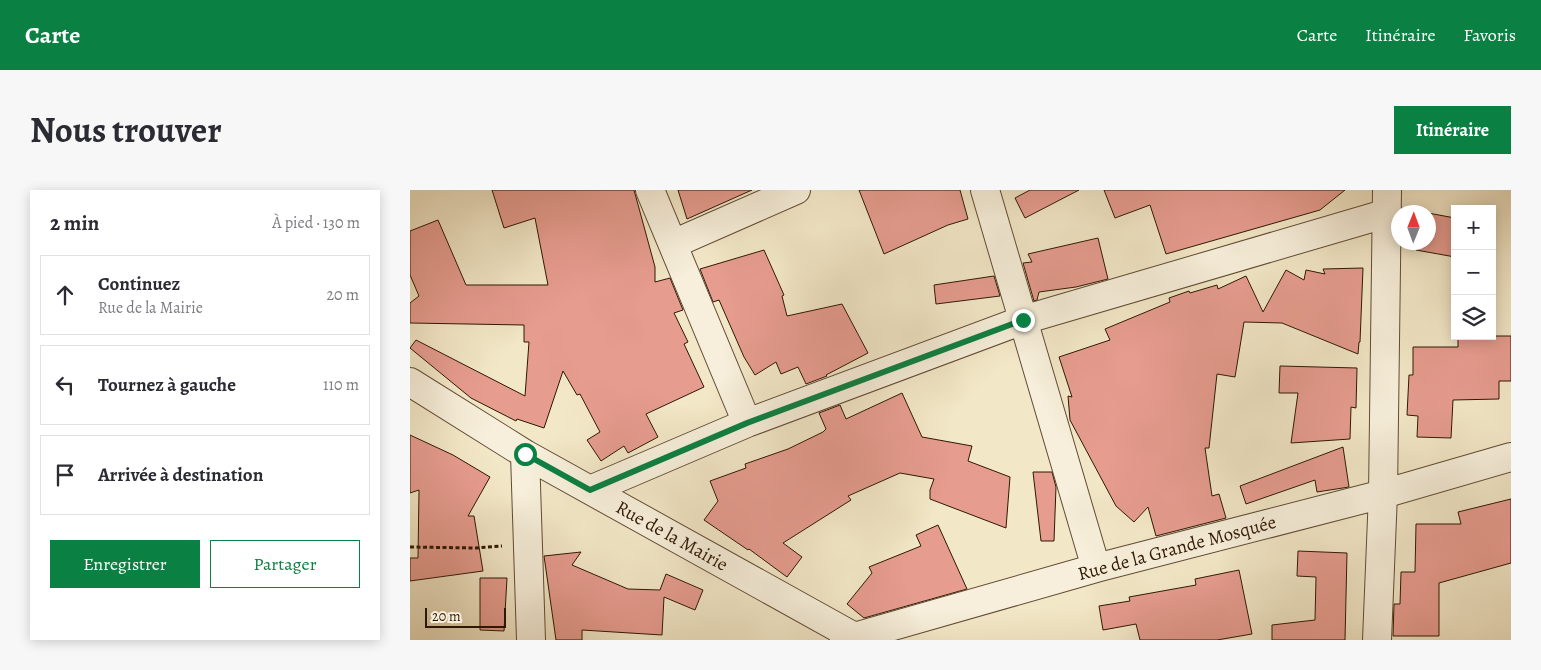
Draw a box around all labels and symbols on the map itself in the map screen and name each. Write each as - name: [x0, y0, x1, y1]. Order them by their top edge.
- north arrow: [1391, 205, 1436, 250]
- route end: [1012, 309, 1035, 332]
- route start: [514, 443, 537, 466]
- street label: Rue de la Mairie: [611, 494, 733, 578]
- street label: Rue de la Grande Mosquée: [1075, 509, 1279, 587]
- scale bar: [425, 605, 506, 628]

